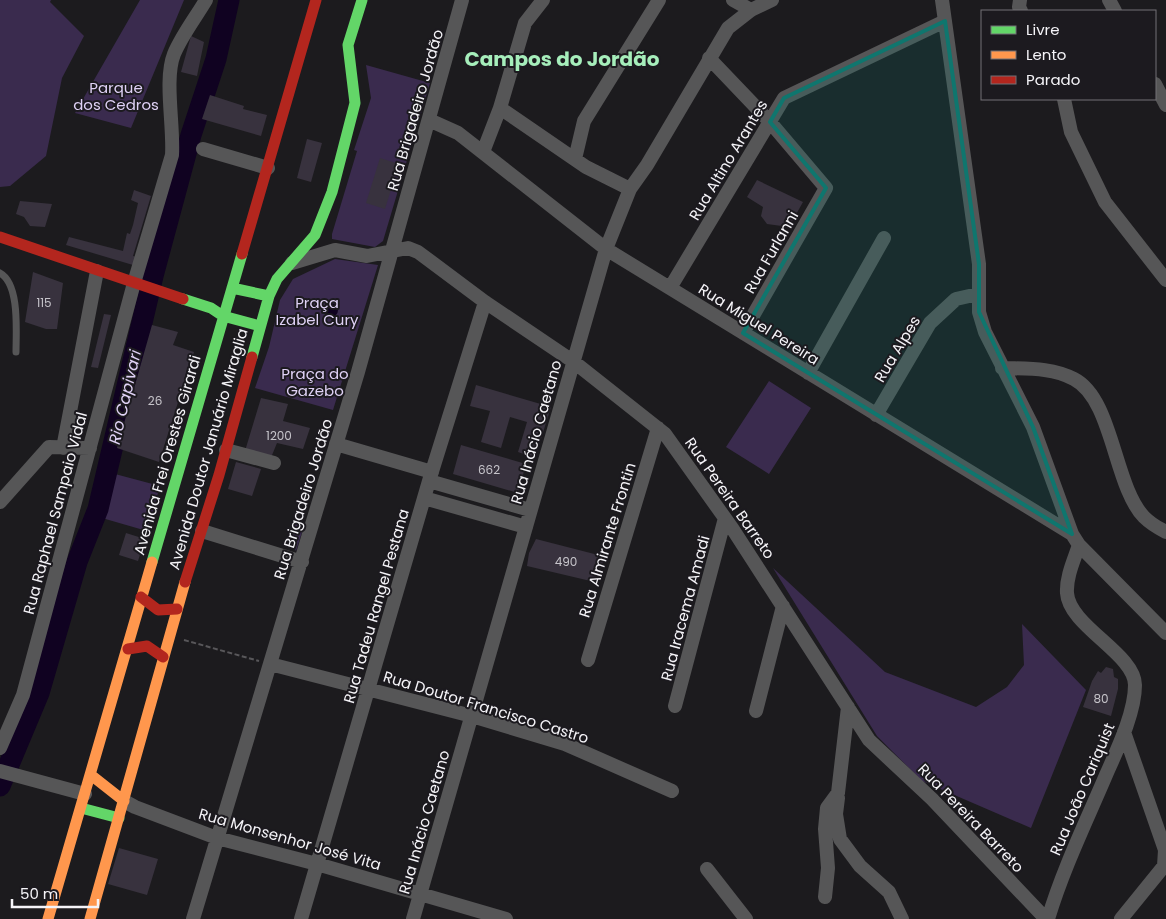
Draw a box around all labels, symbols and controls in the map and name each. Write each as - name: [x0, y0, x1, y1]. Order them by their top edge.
- legend: [981, 10, 1156, 100]
- text: Livre: [1026, 19, 1059, 40]
- street label: Rua Brigadeiro Jordão: [382, 27, 448, 193]
- text: Lento: [1026, 44, 1066, 65]
- district label: Campos do Jordão: [464, 45, 660, 73]
- text: Parado: [1026, 69, 1080, 90]
- park label: Parque dos Cedros: [73, 77, 159, 115]
- street label: Rua Altino Arantes: [684, 96, 772, 224]
- street label: Rua Furlanni: [739, 207, 803, 297]
- street label: Rua Miguel Pereira: [695, 278, 823, 370]
- park label: Praça Izabel Cury: [275, 292, 359, 330]
- house number: 115: [36, 294, 52, 311]
- street label: Rua Alpes: [869, 312, 925, 386]
- street label: Avenida Doutor Januário Miraglia: [163, 326, 253, 572]
- water label: Rio Capivari: [103, 346, 147, 447]
- street label: Avenida Frei Orestes Girardi: [128, 353, 206, 557]
- street label: Rua Inácio Caetano: [505, 358, 567, 506]
- park label: Praça do Gazebo: [281, 363, 349, 401]
- house number: 26: [148, 392, 162, 409]
- street label: Rua Raphael Sampaio Vidal: [18, 409, 92, 617]
- street label: Rua Brigadeiro Jordão: [269, 416, 337, 582]
- house number: 1200: [266, 427, 292, 444]
- street label: Rua Pereira Barreto: [680, 433, 780, 563]
- street label: Rua Almirante Frontin: [573, 460, 641, 620]
- house number: 662: [478, 461, 500, 478]
- street label: Rua Tadeu Rangel Pestana: [338, 506, 414, 706]
- street label: Rua Iracema Amadi: [655, 533, 715, 683]
- house number: 490: [555, 553, 577, 570]
- street label: Rua Doutor Francisco Castro: [381, 666, 591, 748]
- house number: 80: [1093, 690, 1109, 707]
- street label: Rua João Cariquist: [1045, 720, 1119, 858]
- street label: Rua Inácio Caetano: [393, 748, 455, 896]
- street label: Rua Pereira Barreto: [913, 759, 1029, 877]
- street label: Rua Monsenhor José Vita: [196, 803, 384, 875]
- scale bar: [12, 876, 99, 908]
- text: 50 m: [20, 883, 58, 904]

